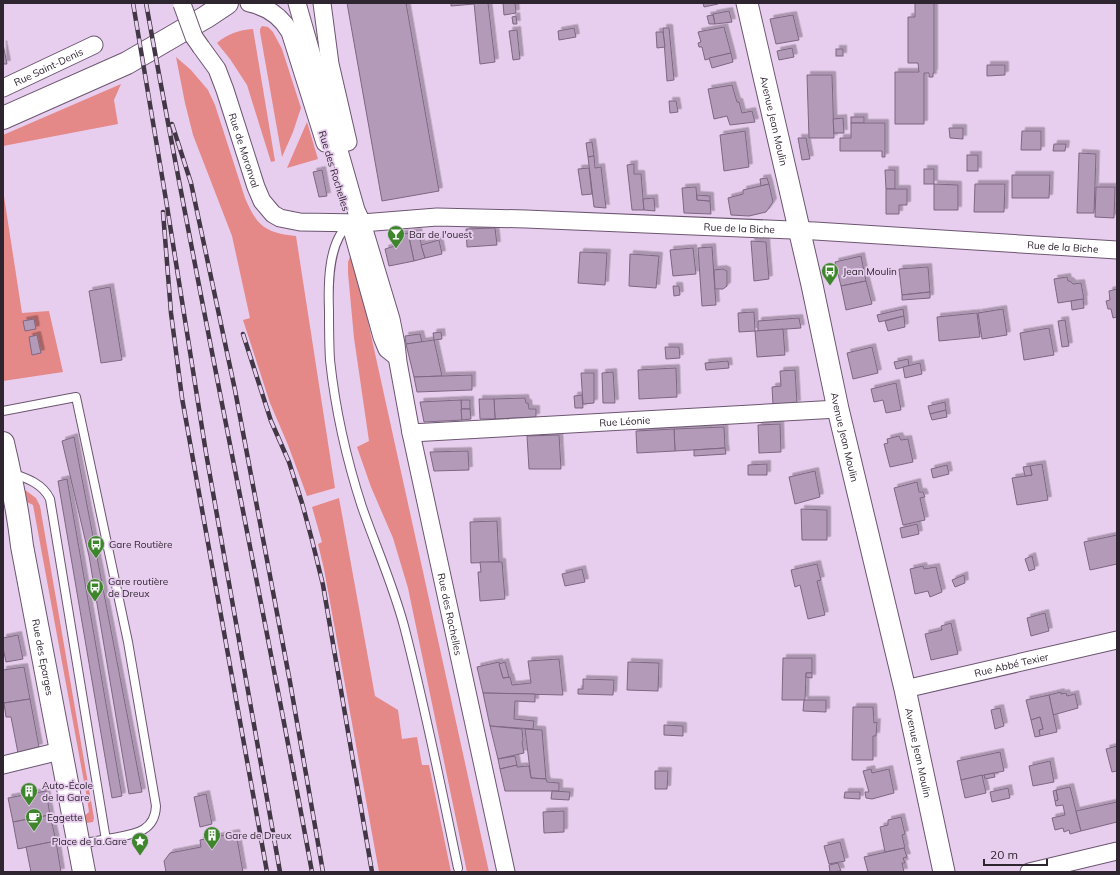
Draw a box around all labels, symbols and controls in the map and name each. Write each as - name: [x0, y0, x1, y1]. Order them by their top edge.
- street label: Rue Saint-Denis: [11, 45, 85, 89]
- street label: Avenue Jean Moulin: [758, 75, 791, 167]
- street label: Rue de Moronval: [226, 111, 262, 189]
- street label: Rue des Rochelles: [316, 129, 352, 213]
- street label: Rue de la Biche: [703, 220, 775, 236]
- bar icon: Bar de l'ouest: [386, 224, 406, 249]
- place label: Bar de l'ouest: [409, 228, 473, 241]
- street label: Rue de la Biche: [1027, 238, 1099, 255]
- bus stop icon: Jean Moulin: [820, 261, 840, 286]
- place label: Jean Moulin: [843, 265, 897, 278]
- street label: Avenue Jean Moulin: [828, 391, 862, 483]
- street label: Rue Léonie: [599, 413, 651, 429]
- bus stop icon: Gare Routière: [86, 534, 106, 559]
- place label: Gare Routière: [109, 538, 173, 551]
- street label: Rue des Rochelles: [435, 572, 465, 657]
- place label: Gare routière de Dreux: [108, 575, 168, 600]
- bus stop icon: Gare routière de Dreux: [85, 577, 105, 602]
- street label: Rue des Eparges: [30, 618, 57, 697]
- street label: Rue Abbé Texier: [973, 650, 1050, 679]
- street label: Avenue Jean Moulin: [903, 706, 934, 799]
- place label: Auto-École de la Gare: [42, 779, 93, 804]
- building icon: Auto-École de la Gare: [19, 781, 39, 806]
- cafe icon: Eggette: [24, 807, 44, 832]
- place label: Eggette: [47, 811, 83, 824]
- building icon: Gare de Dreux: [202, 825, 222, 850]
- place label: Gare de Dreux: [225, 829, 292, 842]
- place icon: Place de la Gare: [130, 831, 150, 856]
- place label: Place de la Gare: [52, 835, 127, 848]
- scale bar: [984, 841, 1047, 867]
- text: 20 m: [990, 847, 1018, 862]

